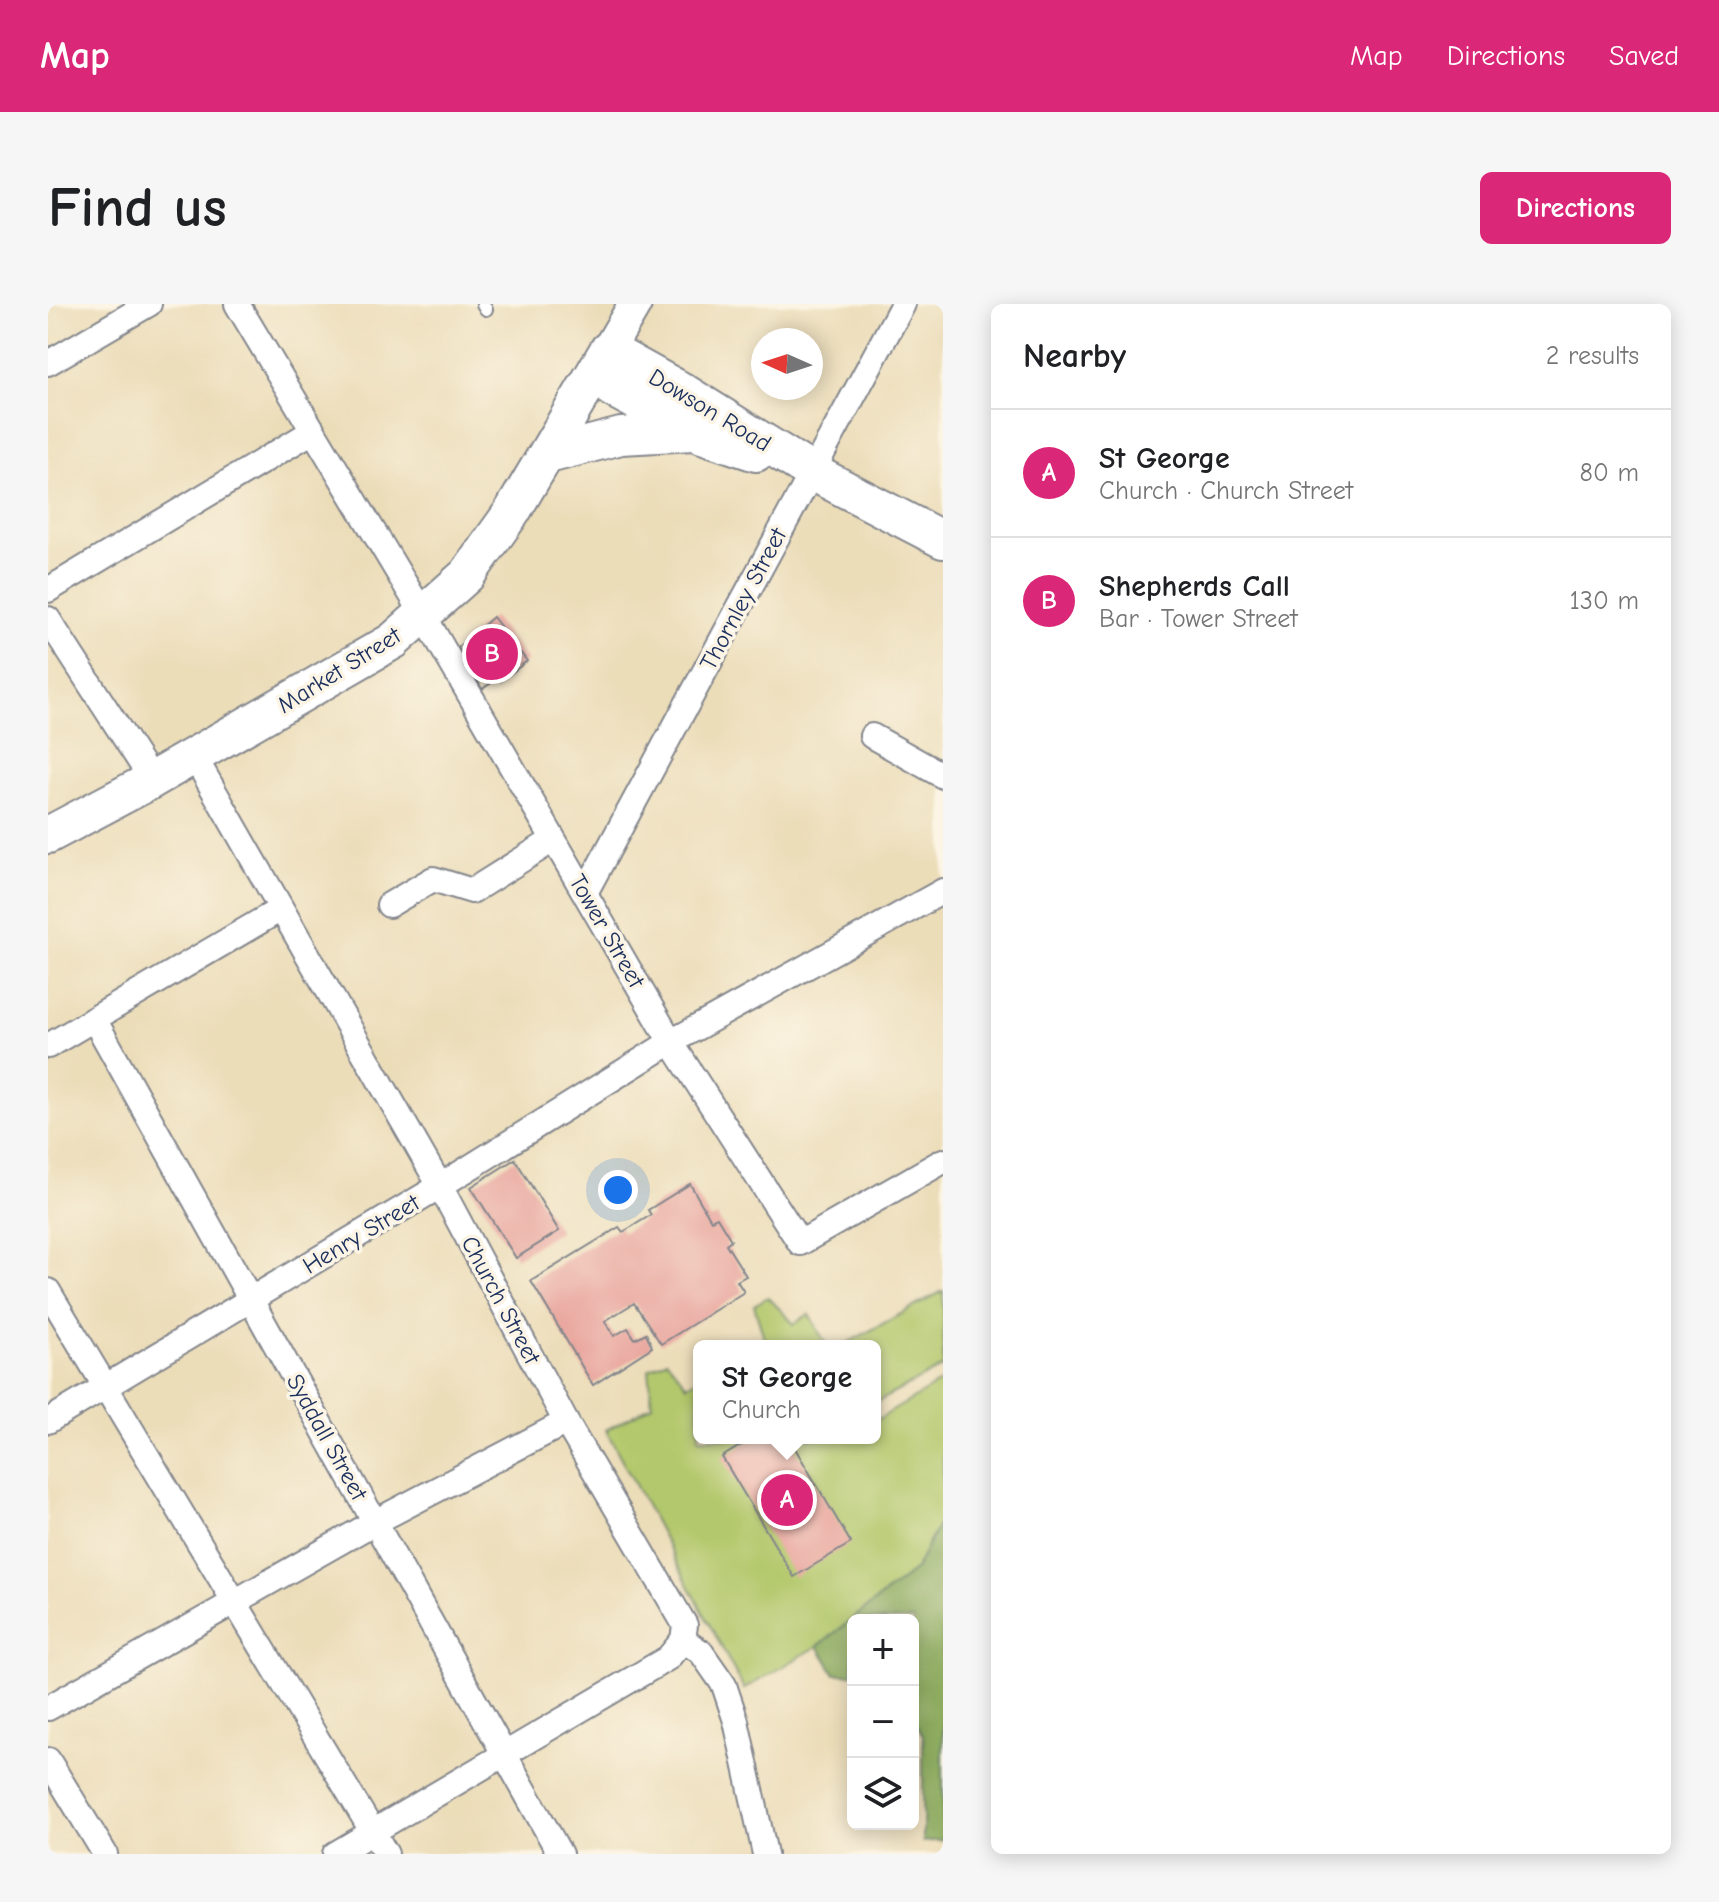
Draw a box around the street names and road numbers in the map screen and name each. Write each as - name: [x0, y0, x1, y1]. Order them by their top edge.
- street label: Dowson Road: [644, 363, 776, 457]
- street label: Thornley Street: [694, 522, 793, 675]
- street label: Market Street: [272, 620, 407, 719]
- street label: Tower Street: [563, 869, 651, 994]
- street label: Henry Street: [298, 1188, 425, 1280]
- street label: Church Street: [455, 1231, 547, 1370]
- street label: Syddall Street: [281, 1369, 374, 1506]

